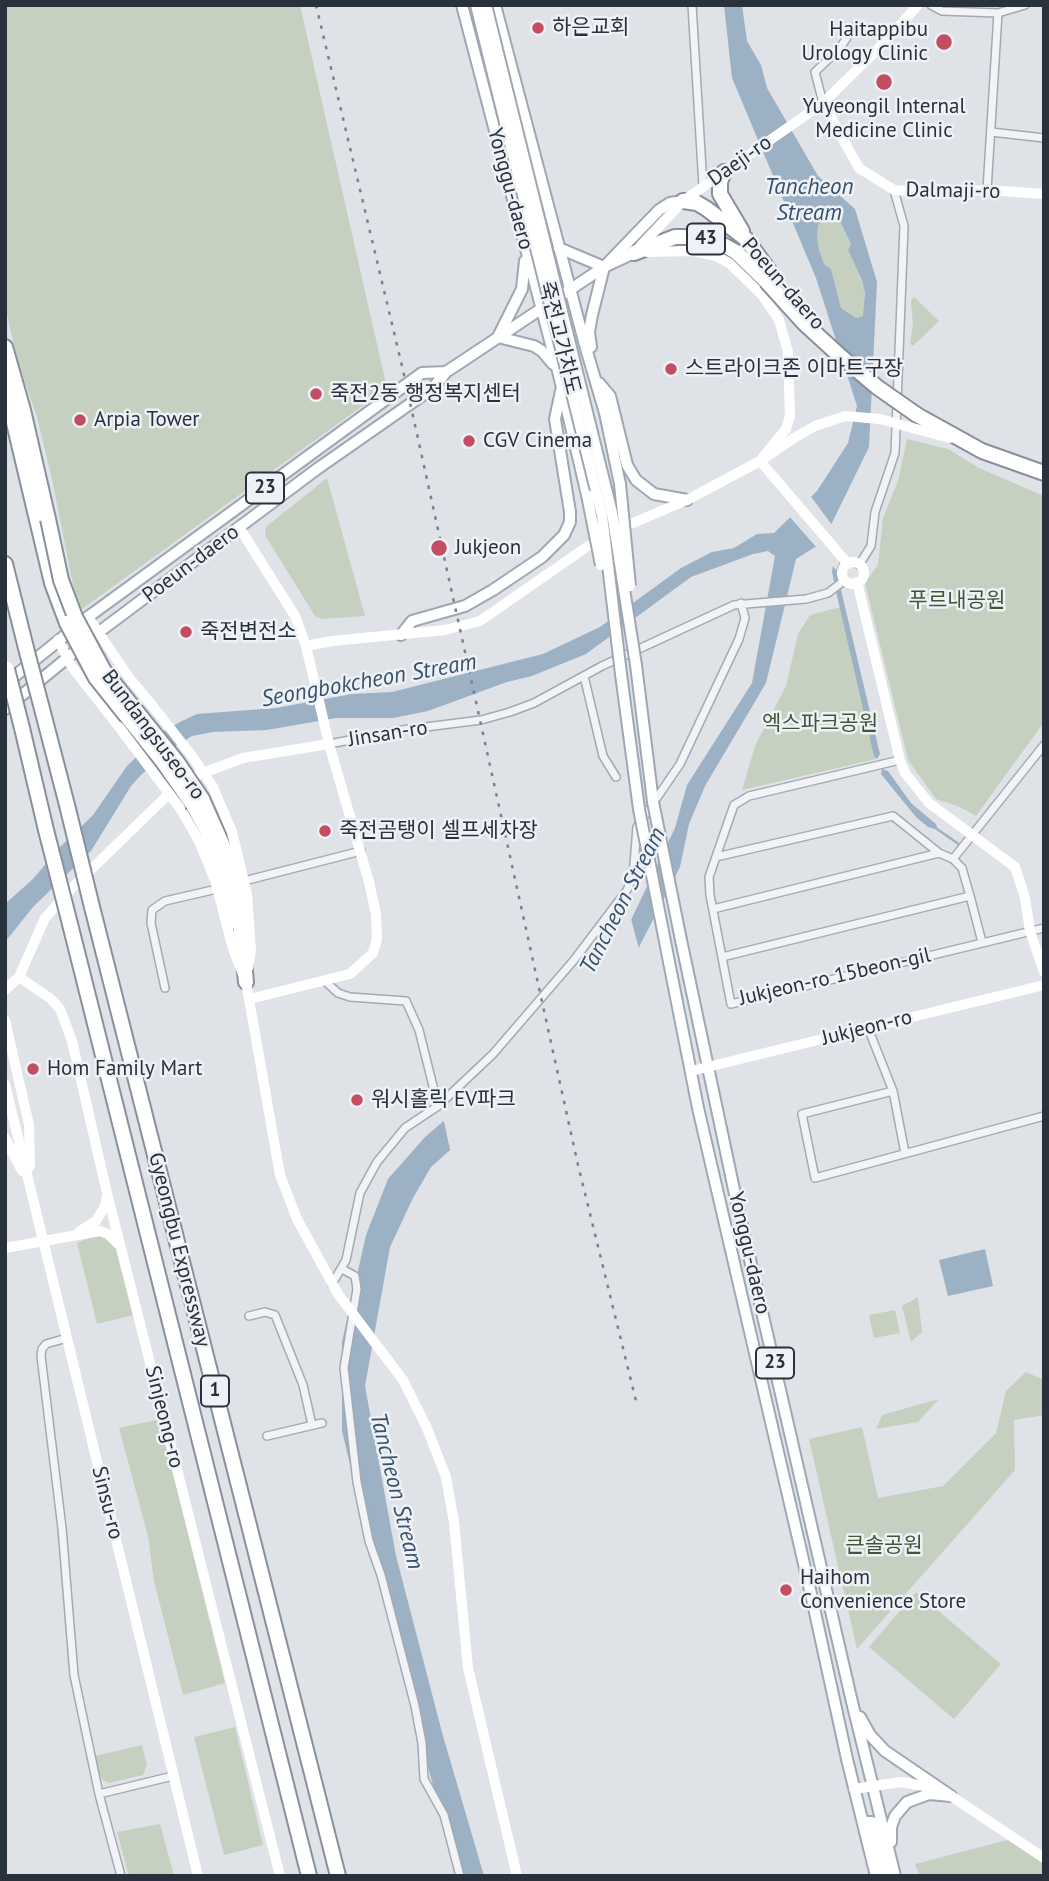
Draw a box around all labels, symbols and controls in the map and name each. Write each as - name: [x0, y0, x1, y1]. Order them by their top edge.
- place label: 하은교회: [552, 15, 629, 41]
- place label: Haitappibu Urology Clinic: [802, 17, 928, 67]
- marker: 하은교회: [530, 20, 546, 36]
- marker: Haitappibu Urology Clinic: [934, 32, 954, 52]
- marker: Yuyeongil Internal Medicine Clinic: [874, 72, 894, 92]
- place label: Yuyeongil Internal Medicine Clinic: [802, 94, 966, 144]
- street label: Yonggu-daero: [482, 125, 538, 253]
- street label: Daeji-ro: [703, 130, 777, 192]
- water label: Tancheon Stream: [765, 173, 853, 227]
- street label: Dalmaji-ro: [905, 178, 1001, 204]
- road number: 43: [687, 224, 725, 255]
- street label: Poeun-daero: [736, 233, 830, 335]
- street label: 죽전고가차도: [533, 279, 585, 397]
- place label: 스트라이크존 이마트구장: [685, 356, 903, 382]
- marker: 스트라이크존 이마트구장: [663, 361, 679, 377]
- place label: 죽전2동 행정복지센터: [330, 381, 521, 407]
- marker: 죽전2동 행정복지센터: [308, 386, 324, 402]
- place label: Arpia Tower: [94, 407, 199, 433]
- marker: Arpia Tower: [72, 412, 88, 428]
- place label: CGV Cinema: [483, 428, 592, 454]
- marker: CGV Cinema: [461, 433, 477, 449]
- road number: 23: [246, 472, 284, 503]
- street label: Poeun-daero: [138, 520, 244, 608]
- place label: Jukjeon: [455, 535, 521, 561]
- marker: Jukjeon: [429, 538, 449, 558]
- park label: 푸르내공원: [909, 588, 1005, 614]
- place label: 죽전변전소: [200, 619, 297, 645]
- marker: 죽전변전소: [178, 624, 194, 640]
- water label: Seongbokcheon Stream: [259, 648, 479, 714]
- street label: Bundangsuseo-ro: [96, 665, 210, 805]
- park label: 엑스파크공원: [762, 711, 878, 737]
- street label: Jinsan-ro: [347, 715, 429, 753]
- place label: 죽전곰탱이 셀프세차장: [339, 818, 538, 844]
- marker: 죽전곰탱이 셀프세차장: [317, 823, 333, 839]
- water label: Tancheon Stream: [574, 823, 672, 979]
- street label: Jukjeon-ro 15beon-gil: [737, 943, 933, 1011]
- street label: Jukjeon-ro: [819, 1005, 915, 1051]
- place label: Hom Family Mart: [47, 1056, 202, 1082]
- marker: Hom Family Mart: [25, 1061, 41, 1077]
- place label: 워시홀릭 EV파크: [371, 1087, 516, 1113]
- marker: 워시홀릭 EV파크: [349, 1092, 365, 1108]
- street label: Gyeongbu Expressway: [143, 1150, 215, 1350]
- street label: Yonggu-daero: [723, 1189, 775, 1317]
- road number: 23: [756, 1348, 794, 1378]
- street label: Sinjeong-ro: [139, 1363, 189, 1471]
- road number: 1: [201, 1376, 229, 1406]
- water label: Tancheon Stream: [363, 1410, 429, 1572]
- street label: Sinsu-ro: [86, 1464, 128, 1542]
- park label: 큰솔공원: [845, 1533, 923, 1559]
- place label: Haihom Convenience Store: [800, 1565, 966, 1615]
- marker: Haihom Convenience Store: [778, 1582, 794, 1598]

